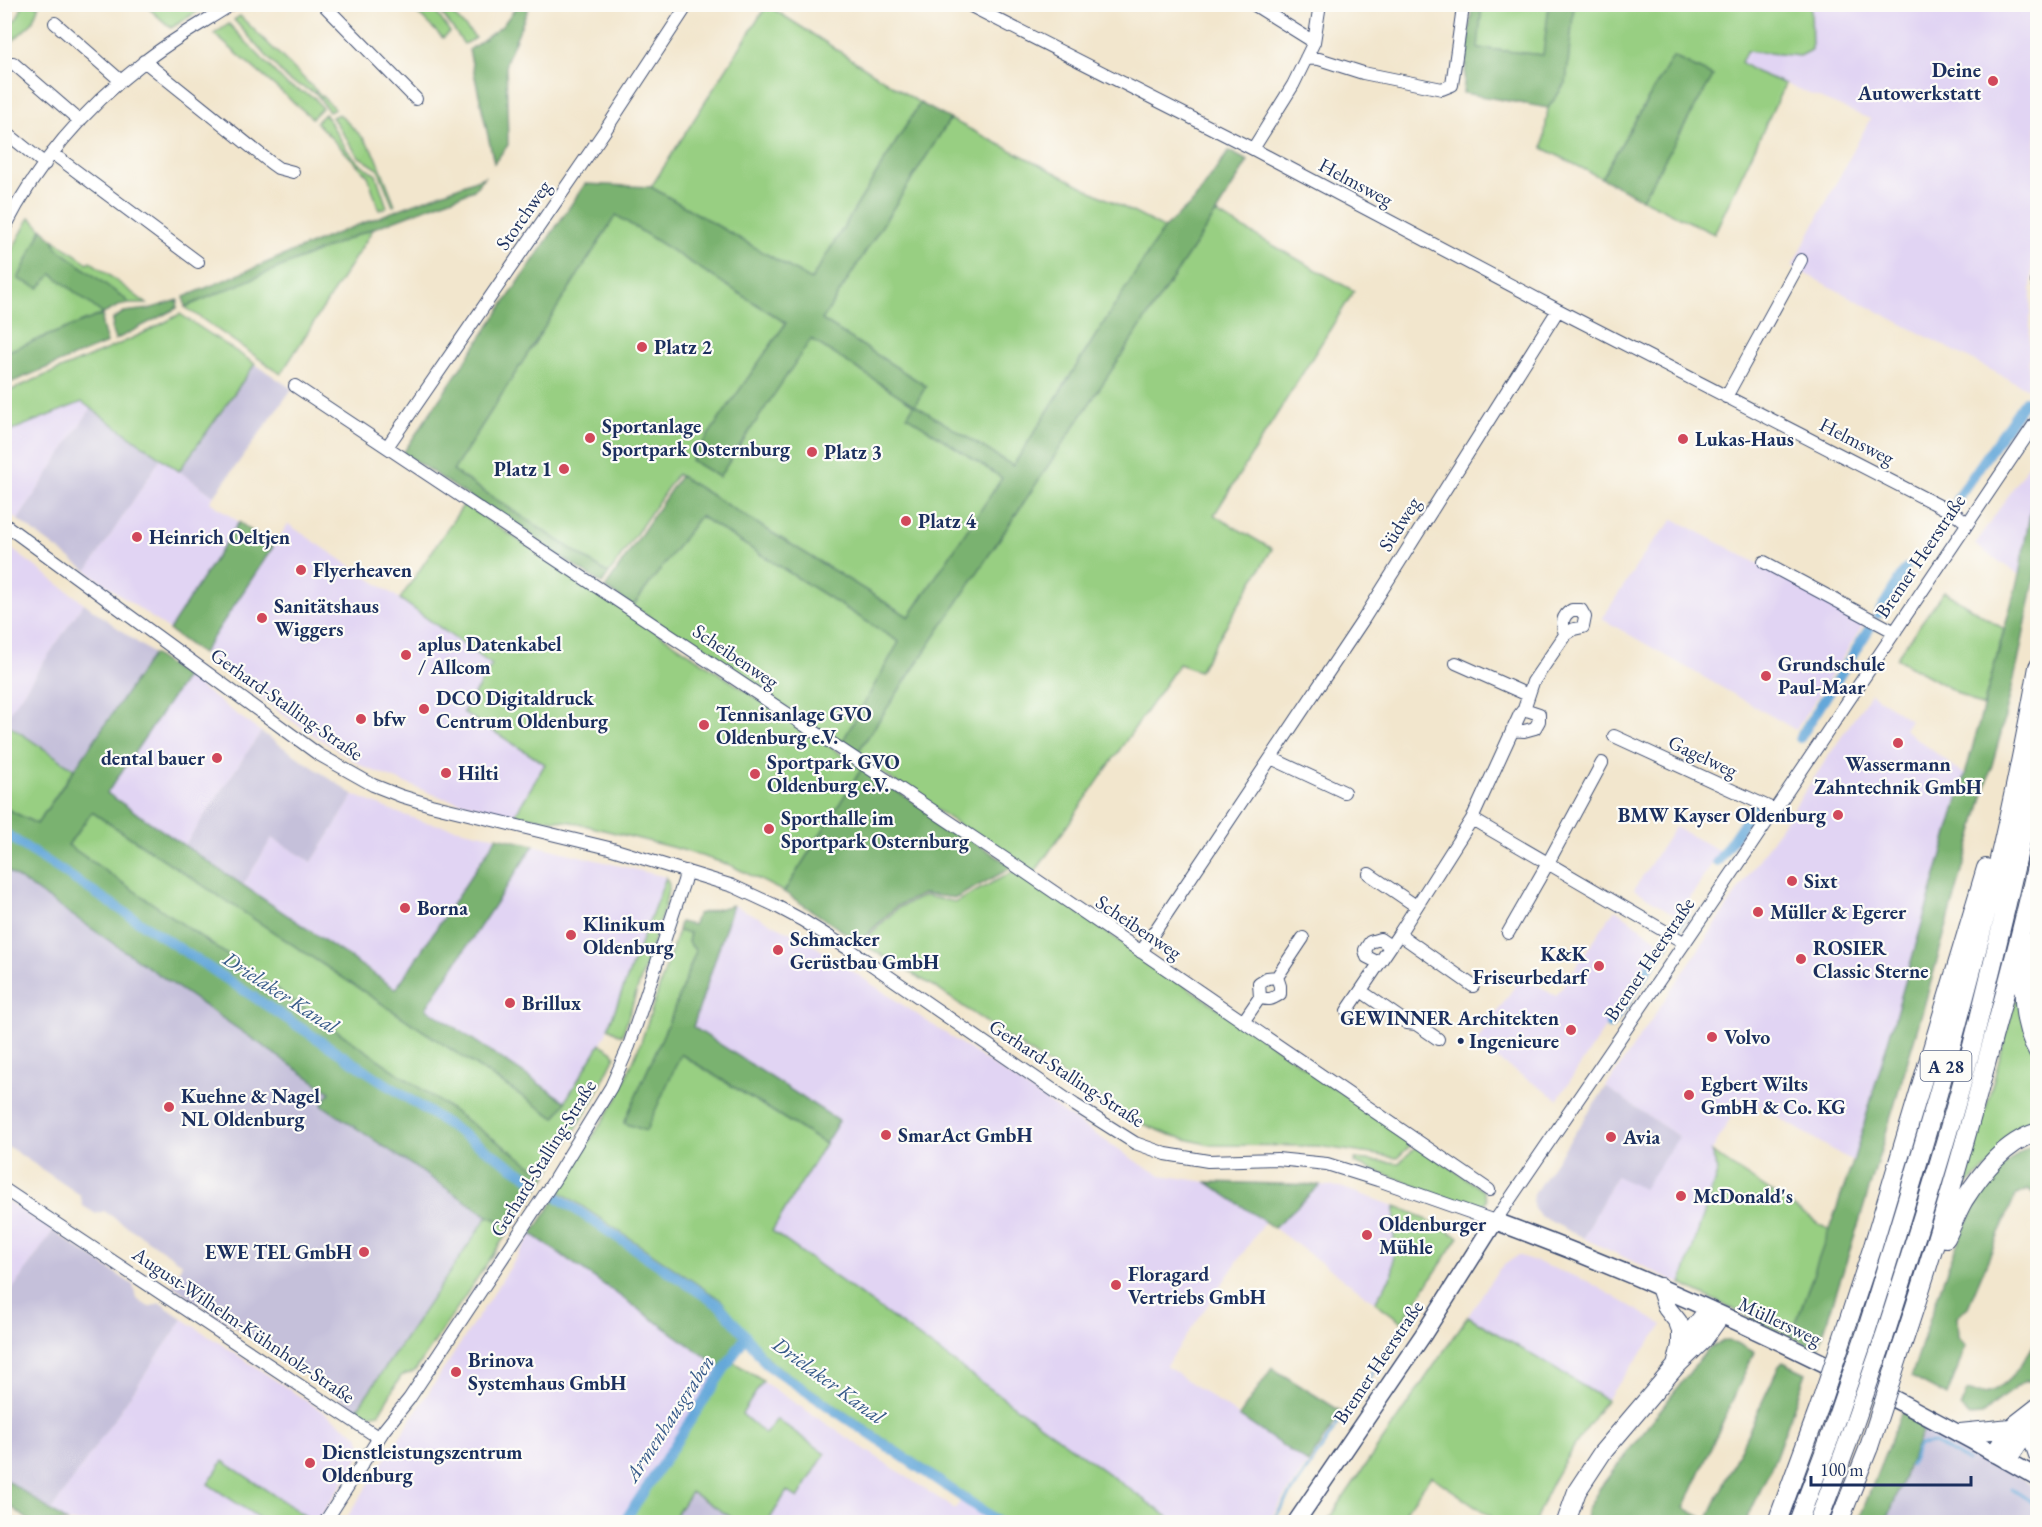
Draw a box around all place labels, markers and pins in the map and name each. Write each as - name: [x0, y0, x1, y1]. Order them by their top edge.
- place label: Deine Autowerkstatt: [1857, 57, 1981, 106]
- marker: Deine Autowerkstatt: [1986, 74, 2000, 88]
- place label: Platz 2: [654, 334, 713, 360]
- marker: Platz 2: [635, 340, 649, 354]
- place label: Sportanlage Sportpark Osternburg: [602, 413, 791, 462]
- place label: Lukas-Haus: [1695, 426, 1794, 452]
- marker: Sportanlage Sportpark Osternburg: [583, 431, 597, 445]
- marker: Lukas-Haus: [1676, 432, 1690, 446]
- place label: Platz 3: [824, 439, 882, 465]
- marker: Platz 3: [805, 445, 819, 459]
- place label: Platz 1: [494, 456, 552, 482]
- marker: Platz 1: [557, 462, 571, 476]
- place label: Platz 4: [918, 508, 977, 534]
- marker: Platz 4: [899, 514, 913, 528]
- place label: Heinrich Oeltjen: [149, 524, 290, 550]
- marker: Heinrich Oeltjen: [130, 530, 144, 544]
- place label: Flyerheaven: [313, 557, 412, 583]
- marker: Flyerheaven: [294, 563, 308, 577]
- place label: Sanitätshaus Wiggers: [274, 593, 379, 642]
- marker: Sanitätshaus Wiggers: [255, 611, 269, 625]
- place label: aplus Datenkabel / Allcom: [418, 631, 562, 680]
- marker: aplus Datenkabel / Allcom: [399, 648, 413, 662]
- place label: Grundschule Paul-Maar: [1778, 651, 1885, 700]
- marker: Grundschule Paul-Maar: [1759, 669, 1773, 683]
- place label: DCO Digitaldruck Centrum Oldenburg: [436, 685, 609, 734]
- place label: Tennisanlage GVO Oldenburg e.V.: [716, 701, 872, 750]
- marker: DCO Digitaldruck Centrum Oldenburg: [417, 702, 431, 716]
- place label: bfw: [373, 706, 406, 732]
- marker: bfw: [354, 712, 368, 726]
- marker: Tennisanlage GVO Oldenburg e.V.: [697, 718, 711, 732]
- marker: Wassermann Zahntechnik GmbH: [1891, 736, 1905, 750]
- place label: dental bauer: [101, 745, 206, 771]
- place label: Sportpark GVO Oldenburg e.V.: [767, 749, 900, 798]
- marker: dental bauer: [210, 751, 224, 765]
- place label: Wassermann Zahntechnik GmbH: [1814, 751, 1982, 800]
- place label: Hilti: [458, 760, 499, 786]
- marker: Hilti: [439, 766, 453, 780]
- marker: Sportpark GVO Oldenburg e.V.: [748, 767, 762, 781]
- place label: BMW Kayser Oldenburg: [1618, 802, 1827, 828]
- place label: Sporthalle im Sportpark Osternburg: [781, 805, 970, 854]
- marker: BMW Kayser Oldenburg: [1831, 808, 1845, 822]
- marker: Sporthalle im Sportpark Osternburg: [762, 822, 776, 836]
- place label: Sixt: [1804, 868, 1838, 894]
- marker: Sixt: [1785, 874, 1799, 888]
- place label: Borna: [417, 895, 468, 921]
- place label: Müller & Egerer: [1770, 899, 1907, 925]
- marker: Borna: [398, 901, 412, 915]
- marker: Müller & Egerer: [1751, 905, 1765, 919]
- place label: Klinikum Oldenburg: [583, 911, 675, 960]
- place label: Schmacker Gerüstbau GmbH: [790, 926, 939, 975]
- marker: Klinikum Oldenburg: [564, 928, 578, 942]
- place label: ROSIER Classic Sterne: [1813, 935, 1929, 984]
- place label: K&K Friseurbedarf: [1473, 941, 1590, 990]
- marker: Schmacker Gerüstbau GmbH: [771, 943, 785, 957]
- marker: ROSIER Classic Sterne: [1794, 952, 1808, 966]
- marker: K&K Friseurbedarf: [1592, 959, 1606, 973]
- place label: Brillux: [522, 990, 581, 1016]
- marker: Brillux: [503, 996, 517, 1010]
- place label: GEWINNER Architekten • Ingenieure: [1340, 1005, 1559, 1054]
- marker: GEWINNER Architekten • Ingenieure: [1564, 1023, 1578, 1037]
- place label: Volvo: [1724, 1024, 1770, 1050]
- marker: Volvo: [1705, 1030, 1719, 1044]
- place label: Egbert Wilts GmbH & Co. KG: [1701, 1071, 1846, 1120]
- place label: Kuehne & Nagel NL Oldenburg: [181, 1083, 320, 1132]
- marker: Egbert Wilts GmbH & Co. KG: [1682, 1088, 1696, 1102]
- marker: Kuehne & Nagel NL Oldenburg: [162, 1100, 176, 1114]
- place label: SmarAct GmbH: [898, 1122, 1032, 1148]
- place label: Avia: [1622, 1124, 1660, 1150]
- marker: SmarAct GmbH: [879, 1128, 893, 1142]
- marker: Avia: [1604, 1130, 1618, 1144]
- place label: McDonald's: [1693, 1183, 1793, 1209]
- marker: McDonald's: [1674, 1189, 1688, 1203]
- place label: Oldenburger Mühle: [1379, 1211, 1487, 1260]
- marker: Oldenburger Mühle: [1360, 1228, 1374, 1242]
- place label: EWE TEL GmbH: [205, 1239, 352, 1265]
- marker: EWE TEL GmbH: [357, 1245, 371, 1259]
- place label: Floragard Vertriebs GmbH: [1128, 1261, 1266, 1310]
- marker: Floragard Vertriebs GmbH: [1109, 1278, 1123, 1292]
- place label: Brinova Systemhaus GmbH: [468, 1347, 626, 1396]
- marker: Brinova Systemhaus GmbH: [449, 1365, 463, 1379]
- place label: Dienstleistungszentrum Oldenburg: [322, 1439, 522, 1488]
- marker: Dienstleistungszentrum Oldenburg: [303, 1456, 317, 1470]

